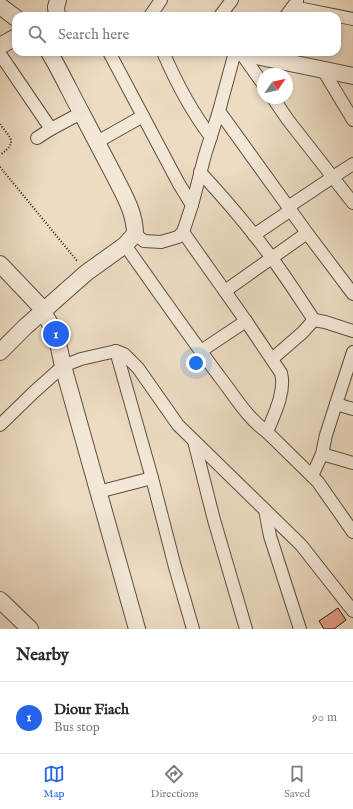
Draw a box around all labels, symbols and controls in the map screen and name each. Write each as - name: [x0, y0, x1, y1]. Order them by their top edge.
- search box: [12, 12, 341, 56]
- icon: search: [26, 23, 48, 45]
- text: Search here: [58, 25, 129, 44]
- north arrow: [257, 68, 293, 104]
- pin: 1: [43, 319, 69, 349]
- your location: [186, 353, 206, 373]
- text: Nearby: [16, 645, 69, 666]
- text: Diour Fiach: [54, 700, 129, 719]
- text: 1: [27, 709, 31, 726]
- text: 90 m: [312, 709, 337, 726]
- text: Bus stop: [54, 719, 100, 736]
- tab: Map: [43, 763, 65, 801]
- tab: Directions: [151, 763, 198, 801]
- tab: Saved: [284, 763, 310, 801]

